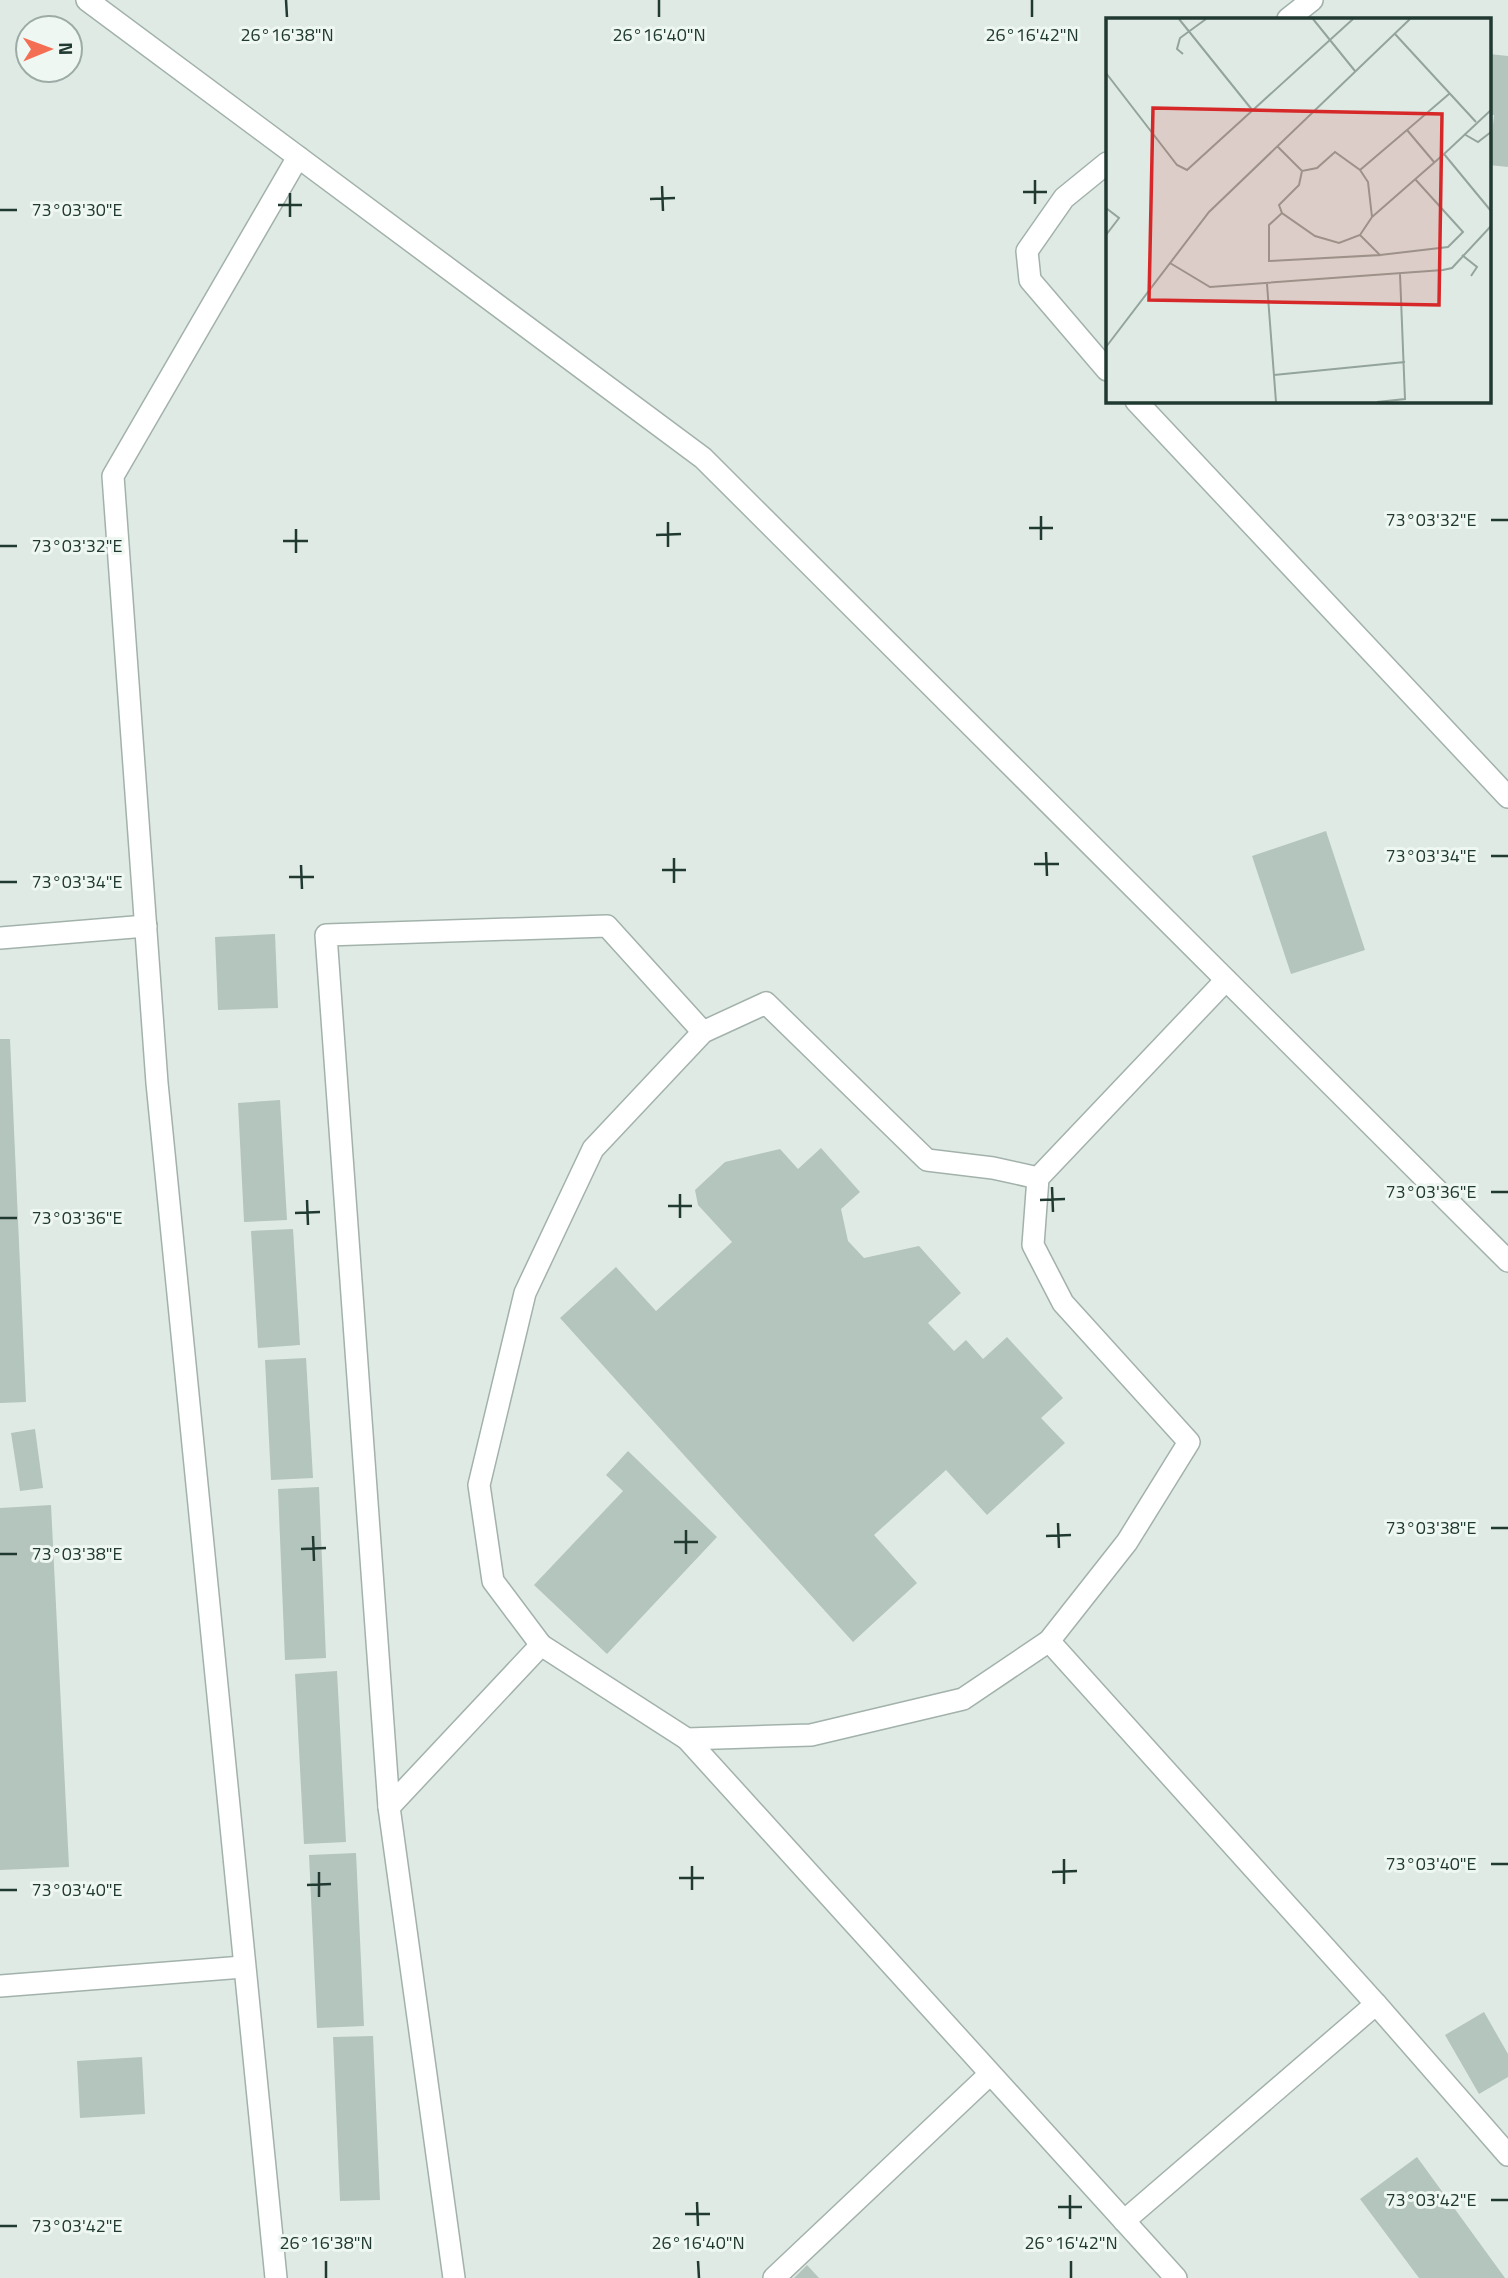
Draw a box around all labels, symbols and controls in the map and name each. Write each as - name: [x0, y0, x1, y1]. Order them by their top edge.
- north arrow: [14, 14, 84, 84]
- inset map: [1106, 18, 1490, 402]
- text: 26°16'38"N: [240, 21, 334, 48]
- text: 26°16'40"N: [612, 21, 706, 48]
- text: 26°16'42"N: [985, 21, 1079, 48]
- text: N: [52, 42, 81, 56]
- text: 73°03'30"E: [32, 196, 123, 223]
- text: 73°03'32"E: [1386, 506, 1477, 533]
- text: 73°03'32"E: [32, 532, 123, 559]
- text: 73°03'34"E: [1386, 842, 1477, 869]
- text: 73°03'34"E: [32, 868, 123, 895]
- text: 73°03'36"E: [1386, 1178, 1477, 1205]
- text: 73°03'36"E: [32, 1204, 123, 1231]
- text: 73°03'38"E: [1386, 1514, 1477, 1541]
- text: 73°03'38"E: [32, 1540, 123, 1567]
- text: 73°03'40"E: [1386, 1850, 1477, 1877]
- text: 73°03'40"E: [32, 1876, 123, 1903]
- text: 73°03'42"E: [1386, 2186, 1477, 2213]
- text: 73°03'42"E: [32, 2212, 123, 2239]
- text: 26°16'38"N: [279, 2229, 373, 2256]
- text: 26°16'40"N: [651, 2229, 745, 2256]
- text: 26°16'42"N: [1024, 2229, 1118, 2256]

